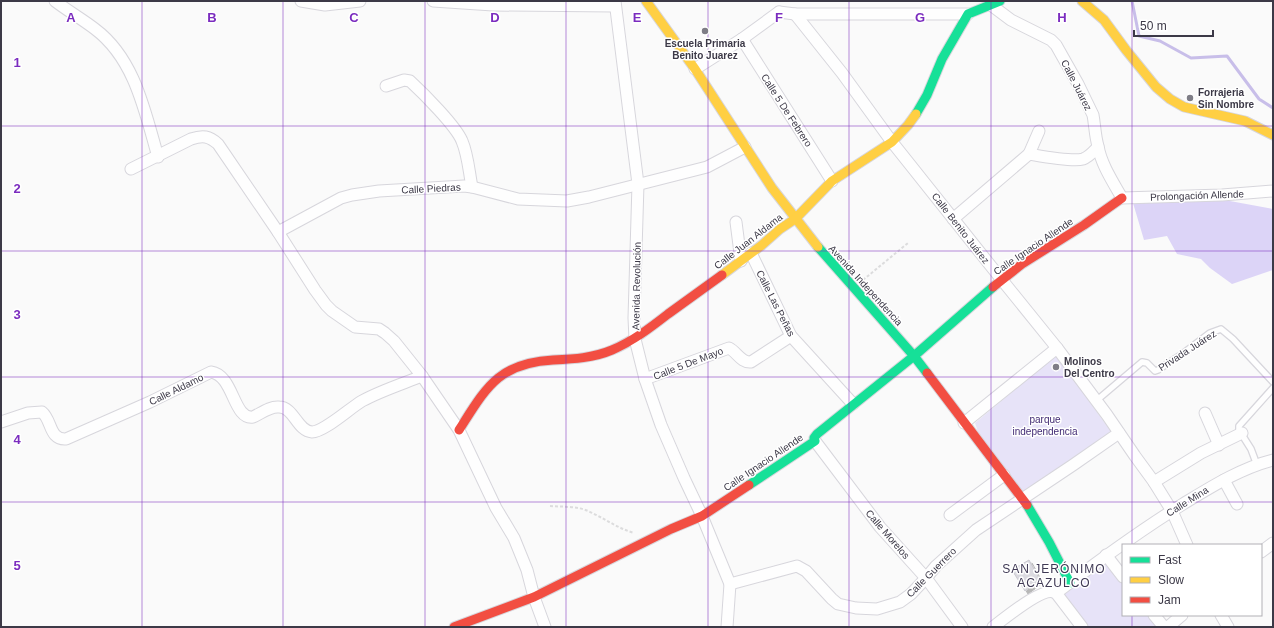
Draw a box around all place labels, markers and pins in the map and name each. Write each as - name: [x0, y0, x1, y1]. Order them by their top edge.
- marker: Escuela Primaria Benito Juarez: [700, 26, 710, 36]
- place label: Escuela Primaria Benito Juarez: [665, 38, 746, 61]
- place label: Forrajeria Sin Nombre: [1198, 87, 1255, 110]
- marker: Forrajeria Sin Nombre: [1185, 93, 1195, 103]
- place label: Molinos Del Centro: [1064, 356, 1115, 379]
- marker: Molinos Del Centro: [1051, 362, 1061, 372]

